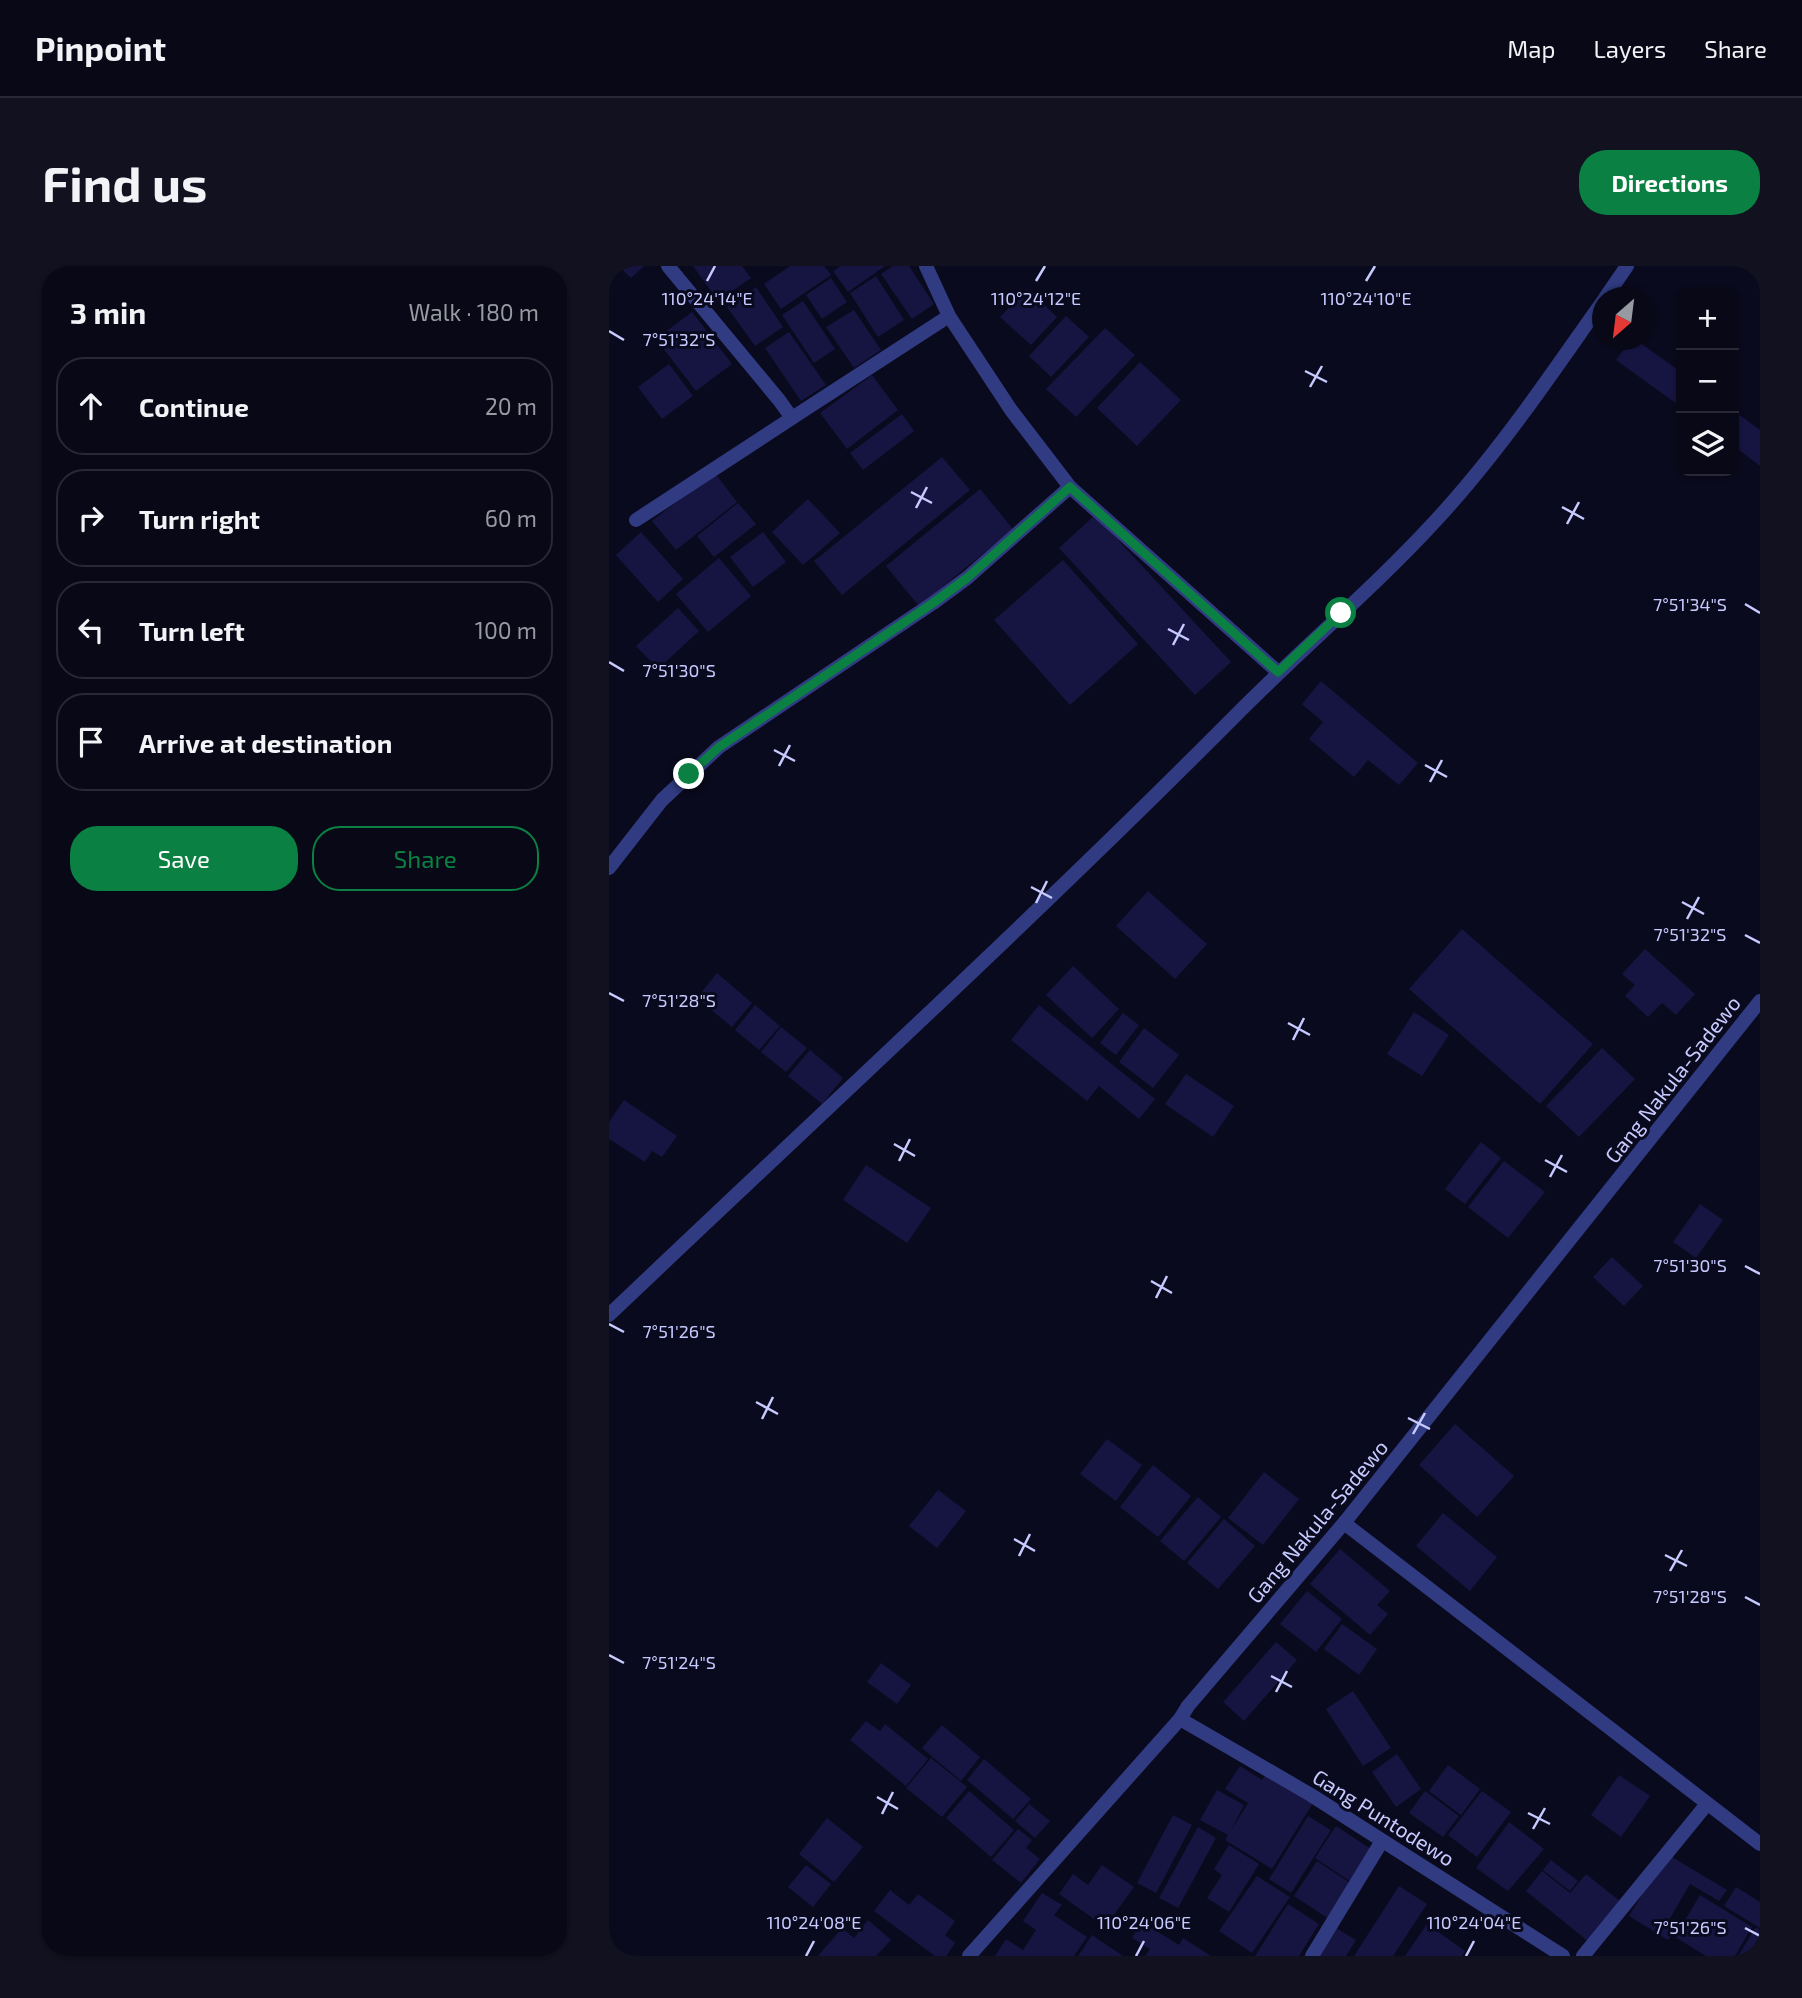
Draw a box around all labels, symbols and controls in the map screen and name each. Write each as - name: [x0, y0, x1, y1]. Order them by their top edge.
- text: Pinpoint: [35, 28, 166, 68]
- text: Map: [1507, 34, 1555, 63]
- text: Layers: [1593, 34, 1666, 63]
- text: Share: [1704, 34, 1767, 63]
- button: Directions: [1579, 150, 1760, 215]
- text: Find us: [42, 153, 207, 212]
- text: 110°24'14"E: [661, 287, 753, 309]
- text: 110°24'12"E: [991, 287, 1081, 309]
- text: 110°24'10"E: [1320, 287, 1412, 309]
- north arrow: [1592, 287, 1655, 350]
- map controls: [1676, 287, 1739, 476]
- button: +: [1676, 287, 1739, 350]
- text: 3 min: [70, 294, 146, 330]
- text: Walk · 180 m: [409, 298, 539, 326]
- text: 7°51'32"S: [643, 328, 715, 350]
- button: −: [1676, 350, 1739, 413]
- icon: ahead: [72, 387, 110, 425]
- text: Continue: [139, 391, 249, 422]
- text: 20 m: [485, 392, 537, 420]
- button: layers: [1676, 413, 1739, 476]
- icon: right: [72, 499, 110, 537]
- text: Turn right: [139, 503, 260, 534]
- text: 60 m: [485, 504, 537, 532]
- text: 7°51'34"S: [1653, 593, 1727, 615]
- route start: [1325, 597, 1356, 628]
- icon: left: [72, 611, 110, 649]
- text: Turn left: [139, 615, 245, 646]
- text: 100 m: [475, 616, 537, 644]
- text: 7°51'30"S: [642, 659, 716, 681]
- icon: arrive: [72, 723, 110, 761]
- text: Arrive at destination: [139, 727, 392, 758]
- route end: [673, 758, 704, 789]
- button: Save: [70, 826, 298, 891]
- button: Share: [312, 826, 539, 891]
- text: 7°51'32"S: [1654, 923, 1726, 945]
- text: 7°51'28"S: [642, 989, 716, 1011]
- street label: Gang Nakula-Sadewo: [1599, 991, 1745, 1167]
- text: 7°51'30"S: [1653, 1254, 1727, 1276]
- text: 7°51'26"S: [642, 1320, 716, 1342]
- street label: Gang Nakula-Sadewo: [1242, 1434, 1392, 1608]
- text: 7°51'28"S: [1653, 1585, 1727, 1607]
- text: 7°51'24"S: [642, 1651, 716, 1673]
- street label: Gang Puntodewo: [1309, 1763, 1459, 1871]
- text: 110°24'08"E: [767, 1911, 861, 1933]
- text: 110°24'06"E: [1097, 1911, 1191, 1933]
- text: 110°24'04"E: [1427, 1911, 1521, 1933]
- text: 7°51'26"S: [1653, 1916, 1727, 1938]

